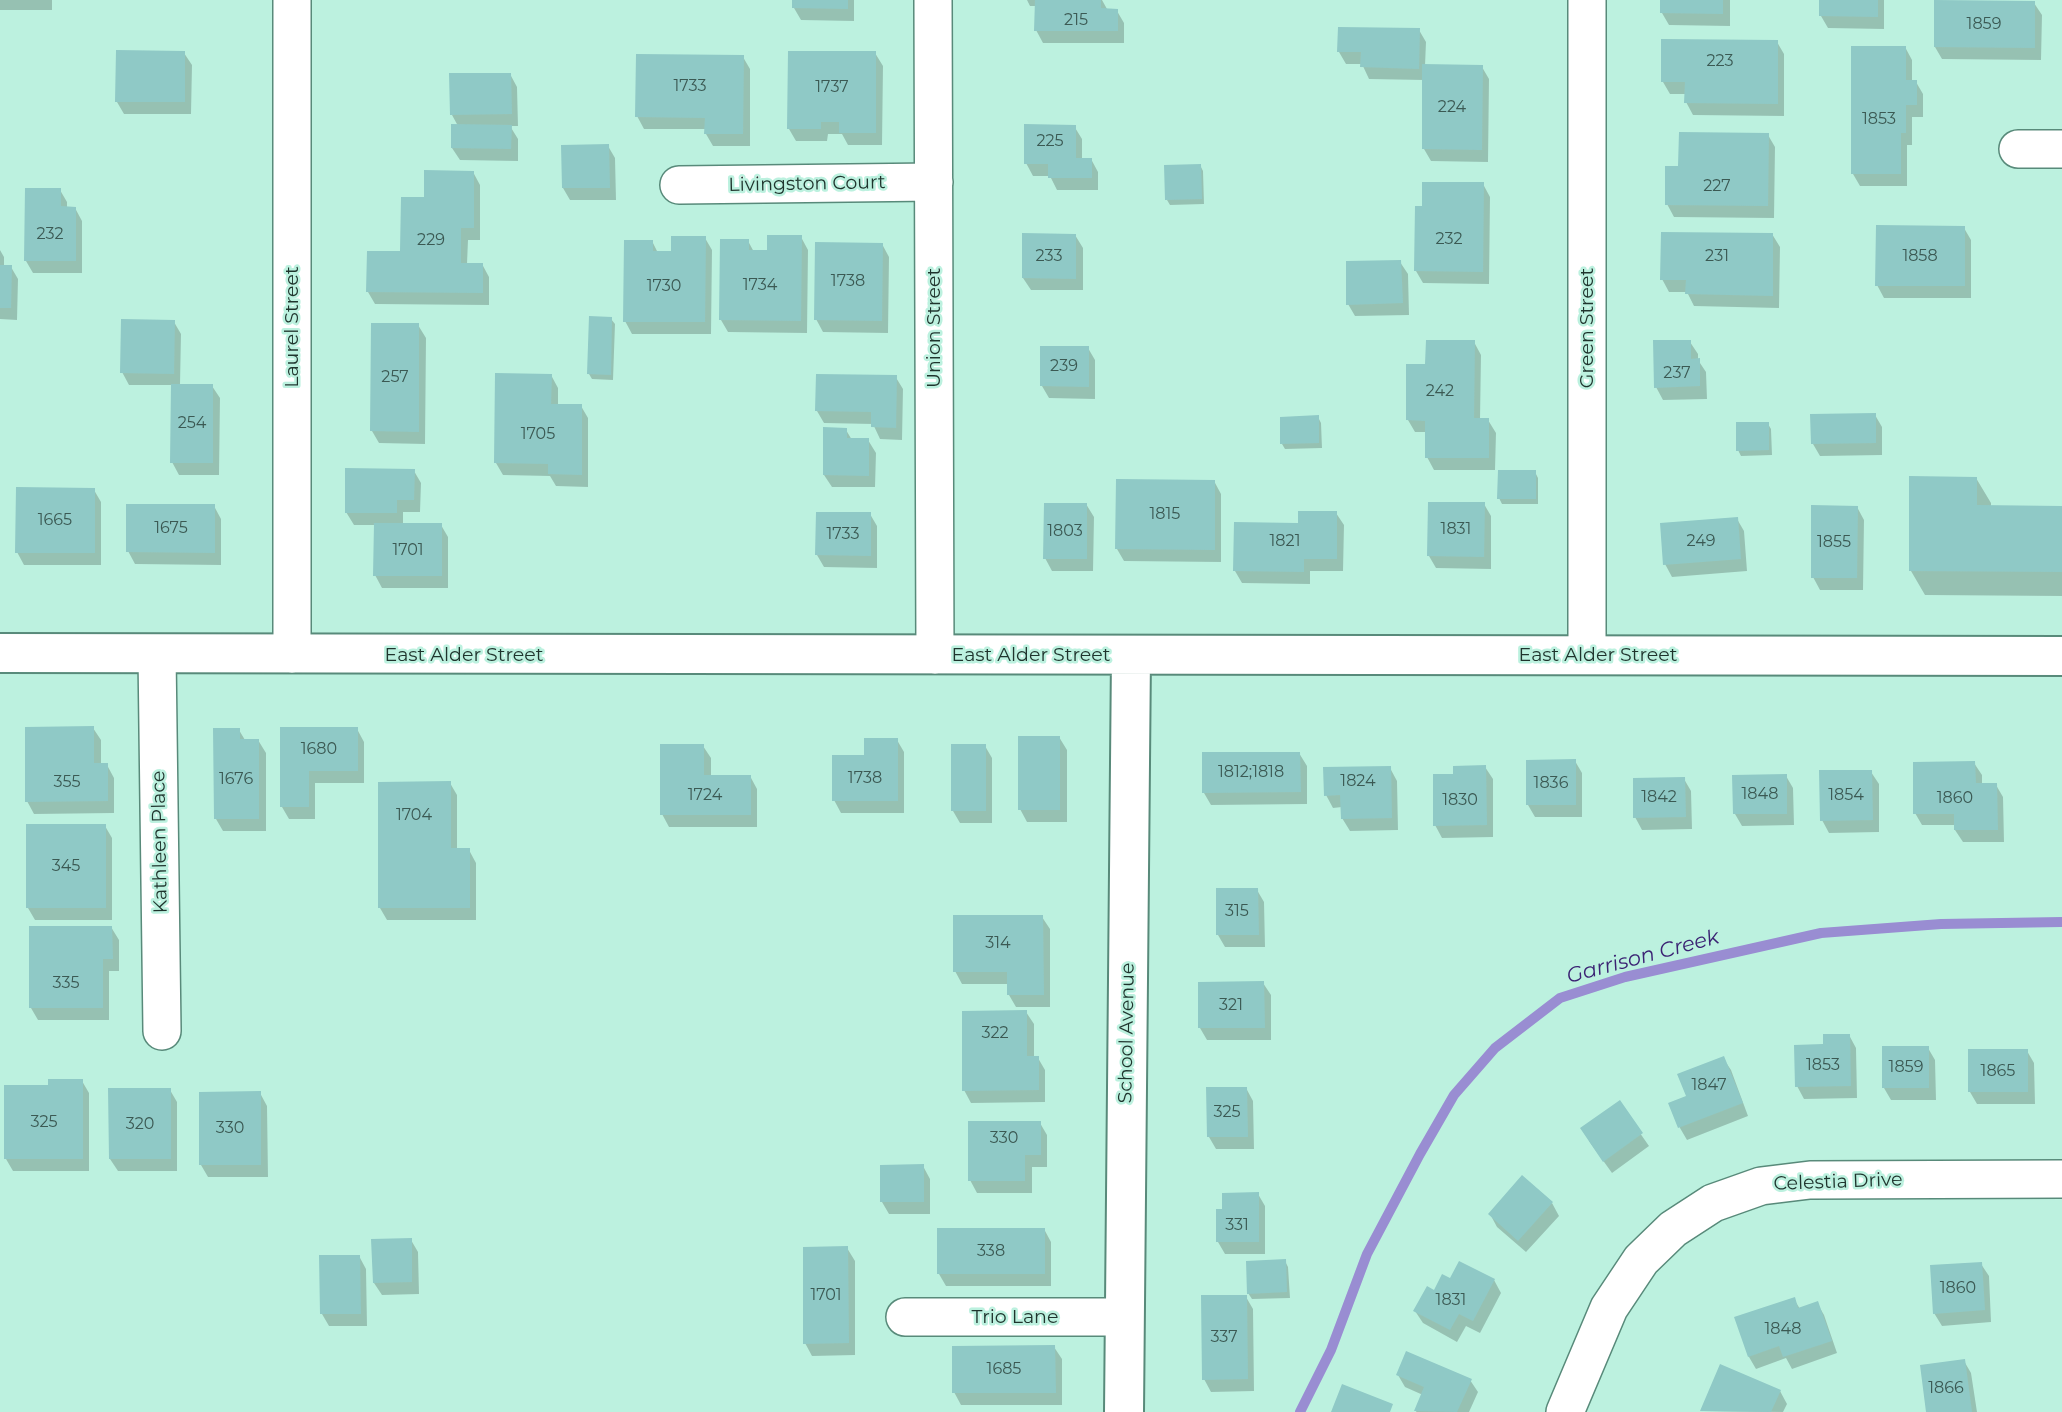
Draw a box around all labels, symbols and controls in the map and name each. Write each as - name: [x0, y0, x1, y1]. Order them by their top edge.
- house number: 215: [1064, 10, 1088, 30]
- house number: 1859: [1967, 14, 2001, 34]
- house number: 223: [1706, 51, 1734, 71]
- house number: 1733: [673, 76, 707, 96]
- house number: 1737: [815, 77, 849, 97]
- house number: 224: [1438, 97, 1466, 117]
- house number: 1853: [1862, 109, 1896, 129]
- house number: 225: [1036, 131, 1064, 151]
- street label: Livingston Court: [728, 171, 886, 197]
- house number: 227: [1703, 176, 1731, 196]
- house number: 232: [36, 224, 64, 244]
- house number: 232: [1435, 229, 1463, 249]
- house number: 229: [417, 230, 445, 250]
- house number: 233: [1035, 246, 1063, 266]
- house number: 231: [1705, 246, 1729, 266]
- house number: 1858: [1902, 246, 1938, 266]
- street label: Laurel Street: [281, 266, 303, 388]
- street label: Union Street: [923, 268, 945, 388]
- street label: Green Street: [1576, 268, 1598, 388]
- house number: 1738: [831, 271, 865, 291]
- house number: 1734: [743, 275, 777, 295]
- house number: 1730: [647, 276, 681, 296]
- house number: 239: [1050, 356, 1078, 376]
- house number: 237: [1663, 363, 1691, 383]
- house number: 257: [381, 367, 409, 387]
- house number: 242: [1426, 381, 1454, 401]
- house number: 254: [178, 413, 206, 433]
- house number: 1705: [521, 424, 555, 444]
- house number: 1815: [1150, 504, 1180, 524]
- house number: 1665: [38, 510, 72, 530]
- house number: 1675: [154, 518, 188, 538]
- house number: 1831: [1441, 519, 1471, 539]
- house number: 1803: [1047, 521, 1083, 541]
- house number: 1733: [826, 524, 860, 544]
- house number: 1821: [1270, 531, 1300, 551]
- house number: 249: [1687, 531, 1715, 551]
- house number: 1855: [1817, 532, 1851, 552]
- house number: 1701: [392, 540, 424, 560]
- street label: East Alder Street: [385, 644, 543, 666]
- street label: East Alder Street: [952, 644, 1110, 666]
- street label: East Alder Street: [1519, 644, 1677, 666]
- house number: 1680: [301, 739, 337, 759]
- house number: 1812;1818: [1218, 762, 1284, 782]
- house number: 1738: [848, 768, 882, 788]
- house number: 1676: [219, 769, 253, 789]
- street label: Kathleen Place: [147, 770, 173, 914]
- house number: 1824: [1340, 771, 1376, 791]
- house number: 355: [54, 772, 80, 792]
- house number: 1836: [1534, 773, 1568, 793]
- house number: 1848: [1742, 784, 1778, 804]
- house number: 1724: [688, 785, 722, 805]
- house number: 1854: [1828, 785, 1864, 805]
- house number: 1842: [1641, 787, 1677, 807]
- house number: 1860: [1937, 788, 1973, 808]
- house number: 1830: [1442, 790, 1478, 810]
- house number: 1704: [396, 805, 432, 825]
- house number: 345: [52, 856, 80, 876]
- house number: 315: [1225, 901, 1249, 921]
- water label: Garrison Creek: [1564, 925, 1722, 989]
- house number: 314: [985, 933, 1011, 953]
- street label: School Avenue: [1114, 962, 1140, 1104]
- house number: 335: [53, 973, 79, 993]
- house number: 321: [1219, 995, 1243, 1015]
- house number: 322: [981, 1023, 1009, 1043]
- house number: 1853: [1806, 1055, 1840, 1075]
- house number: 1859: [1889, 1057, 1923, 1077]
- house number: 1865: [1981, 1061, 2015, 1081]
- house number: 1847: [1691, 1075, 1727, 1095]
- house number: 325: [1213, 1102, 1241, 1122]
- house number: 325: [30, 1112, 58, 1132]
- house number: 320: [126, 1114, 154, 1134]
- house number: 330: [216, 1118, 244, 1138]
- house number: 330: [990, 1128, 1018, 1148]
- street label: Celestia Drive: [1773, 1168, 1903, 1196]
- house number: 331: [1225, 1215, 1249, 1235]
- house number: 338: [977, 1241, 1005, 1261]
- house number: 1860: [1940, 1278, 1976, 1298]
- house number: 1701: [810, 1285, 842, 1305]
- house number: 1831: [1436, 1290, 1466, 1310]
- street label: Trio Lane: [972, 1306, 1058, 1328]
- house number: 1848: [1765, 1319, 1801, 1339]
- house number: 337: [1210, 1327, 1238, 1347]
- house number: 1685: [987, 1359, 1021, 1379]
- house number: 1866: [1928, 1378, 1964, 1398]

